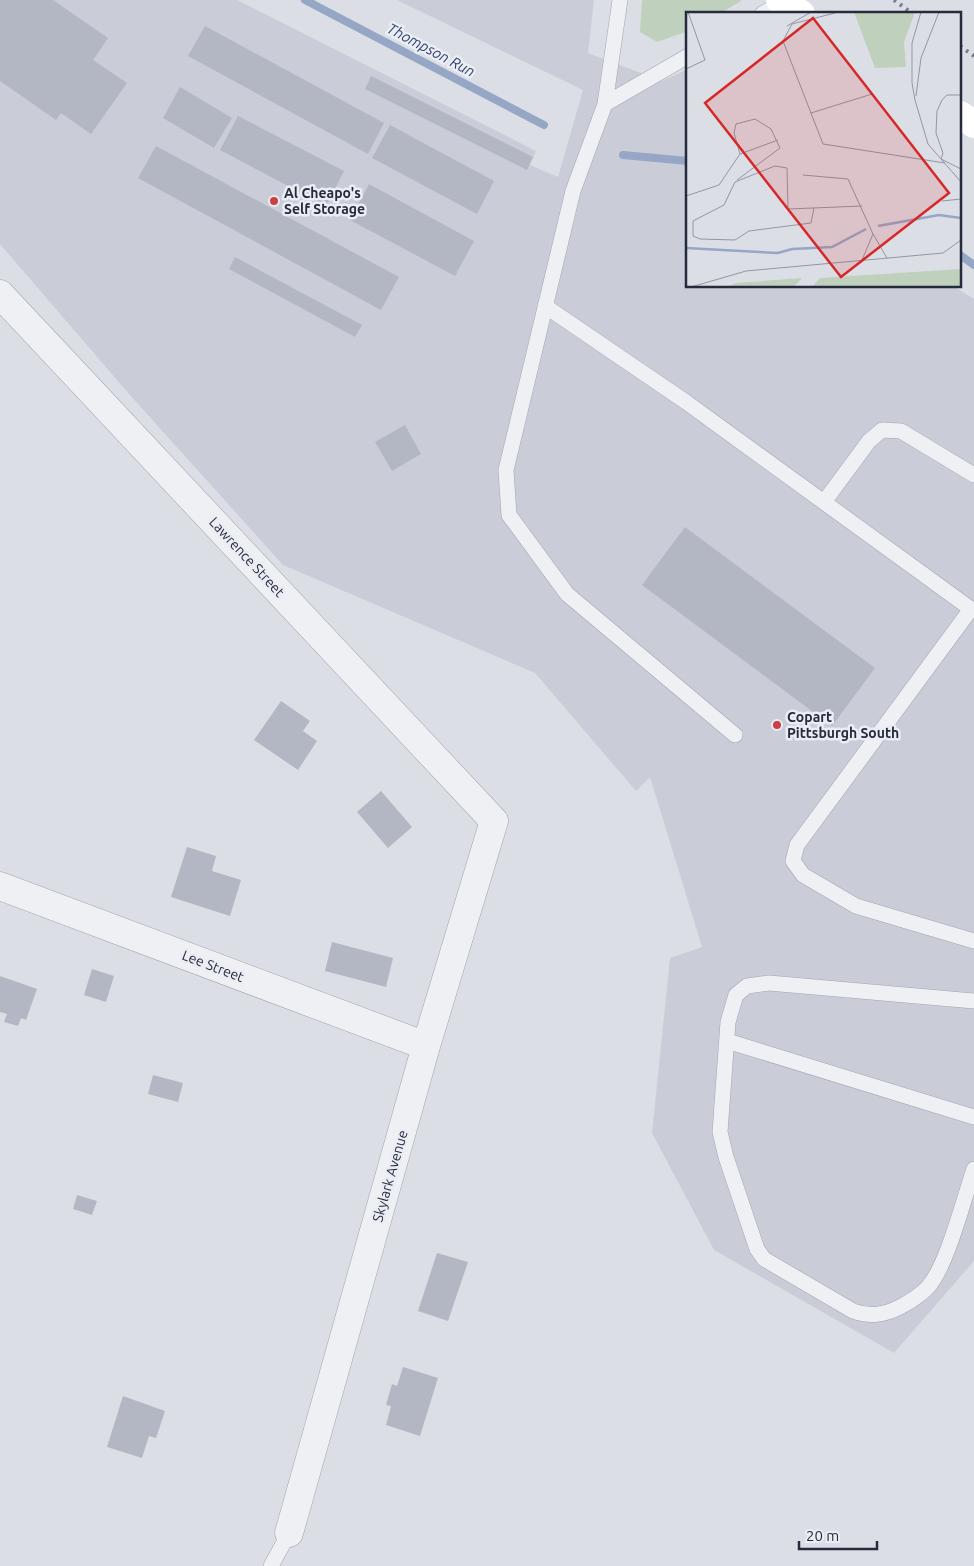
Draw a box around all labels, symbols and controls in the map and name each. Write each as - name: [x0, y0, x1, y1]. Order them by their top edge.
- inset map: [686, 12, 962, 288]
- water label: Thompson Run: [384, 19, 478, 80]
- place label: Al Cheapo's Self Storage: [284, 185, 365, 217]
- marker: Al Cheapo's Self Storage: [268, 195, 280, 207]
- street label: Lawrence Street: [206, 514, 288, 600]
- place label: Copart Pittsburgh South: [787, 709, 899, 741]
- marker: Copart Pittsburgh South: [771, 719, 783, 731]
- street label: Lee Street: [180, 947, 247, 985]
- street label: Skylark Avenue: [369, 1128, 411, 1224]
- scale bar: [799, 1518, 876, 1550]
- text: 20 m: [806, 1527, 839, 1544]

